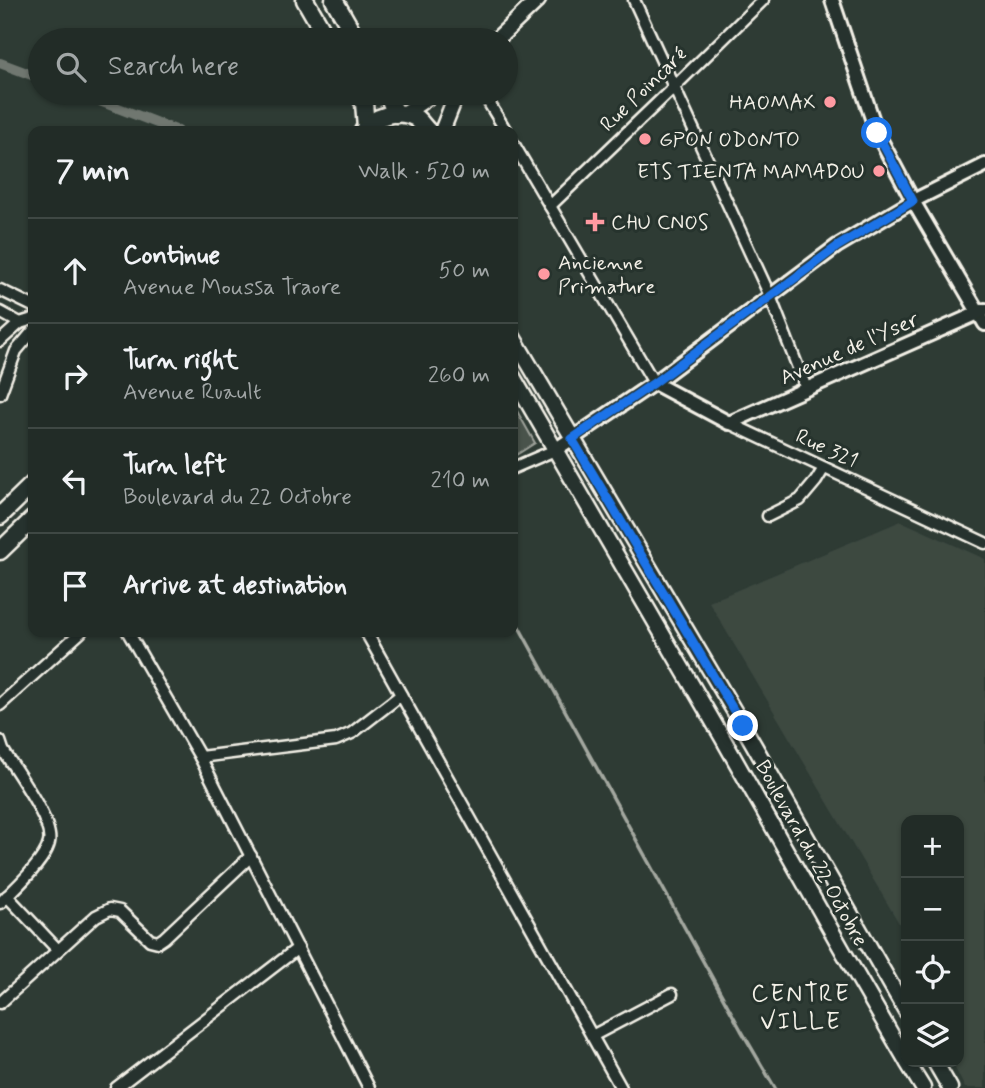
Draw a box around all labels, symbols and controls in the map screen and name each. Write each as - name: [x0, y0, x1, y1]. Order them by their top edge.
- search box: [28, 28, 518, 105]
- street label: Rue Poincaré: [594, 41, 693, 138]
- icon: search: [52, 48, 90, 86]
- text: Search here: [108, 50, 239, 84]
- place label: HAOMAX: [729, 89, 816, 117]
- marker: HAOMAX: [822, 94, 838, 110]
- route start: [861, 117, 892, 148]
- place label: GPON ODONTO: [659, 126, 800, 154]
- marker: GPON ODONTO: [637, 131, 653, 147]
- text: 7 min: [56, 152, 130, 191]
- text: Walk · 520 m: [358, 157, 490, 187]
- place label: ETS TIENTA MAMADOU: [637, 158, 865, 186]
- marker: ETS TIENTA MAMADOU: [871, 163, 887, 179]
- place label: CHU CNOS: [611, 209, 709, 237]
- marker: CHU CNOS: [585, 212, 605, 232]
- text: Continue: [123, 239, 220, 273]
- place label: Ancienne Primature: [558, 249, 656, 301]
- icon: ahead: [56, 252, 94, 290]
- text: 50 m: [439, 256, 490, 286]
- marker: Ancienne Primature: [536, 266, 552, 282]
- text: Avenue Moussa Traore: [123, 273, 341, 303]
- street label: Avenue de l'Yser: [776, 306, 923, 392]
- text: Turn right: [123, 344, 239, 378]
- icon: right: [56, 357, 94, 395]
- text: 260 m: [428, 361, 490, 391]
- text: Avenue Ruault: [123, 378, 262, 408]
- street label: Rue 321: [791, 422, 862, 475]
- text: Turn left: [123, 449, 227, 483]
- icon: left: [56, 462, 94, 500]
- text: 210 m: [430, 466, 490, 496]
- text: Boulevard du 22 Octobre: [123, 483, 352, 513]
- icon: arrive: [56, 567, 94, 605]
- text: Arrive at destination: [123, 569, 347, 603]
- route end: [727, 710, 758, 741]
- street label: Boulevard du 22 Octobre: [748, 755, 874, 952]
- map controls: [901, 815, 964, 1067]
- button: +: [901, 815, 964, 878]
- button: −: [901, 878, 964, 941]
- button: locate: [901, 941, 964, 1004]
- district label: CENTRE VILLE: [751, 979, 851, 1038]
- button: layers: [901, 1004, 964, 1067]

